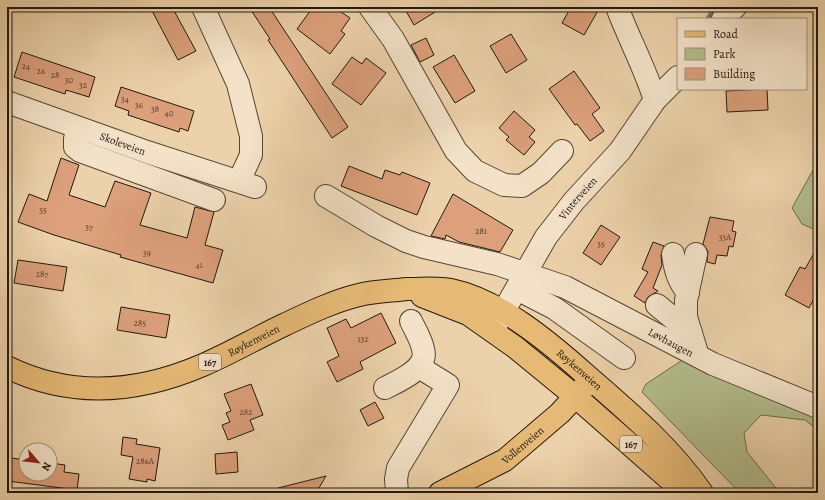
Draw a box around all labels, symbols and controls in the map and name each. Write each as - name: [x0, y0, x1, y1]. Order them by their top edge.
- legend: [677, 18, 807, 90]
- text: Road: [713, 26, 739, 42]
- text: Park: [713, 46, 736, 62]
- house number: 24: [22, 60, 30, 72]
- house number: 26: [37, 65, 45, 77]
- text: Building: [713, 66, 755, 82]
- house number: 28: [51, 69, 59, 81]
- house number: 30: [65, 74, 73, 86]
- house number: 32: [79, 79, 88, 91]
- house number: 34: [121, 93, 129, 105]
- house number: 36: [135, 99, 143, 111]
- house number: 38: [151, 103, 159, 115]
- house number: 40: [165, 107, 174, 119]
- street label: Skoleveien: [98, 129, 148, 159]
- street label: Vinterveien: [555, 174, 601, 224]
- house number: 35: [39, 204, 47, 216]
- house number: 37: [85, 221, 93, 233]
- house number: 281: [475, 225, 487, 237]
- house number: 33A: [719, 231, 732, 243]
- house number: 35: [597, 238, 605, 250]
- house number: 39: [143, 247, 151, 259]
- house number: 41: [195, 259, 203, 271]
- house number: 287: [36, 268, 48, 280]
- house number: 285: [134, 317, 146, 329]
- street label: Røykenveien: [225, 321, 282, 360]
- street label: Løvhaugen: [645, 325, 696, 361]
- house number: 132: [357, 333, 369, 345]
- street label: Røykenveien: [553, 346, 605, 394]
- road number: 167: [199, 354, 221, 370]
- house number: 282: [240, 406, 253, 418]
- street label: Vollenveien: [498, 423, 547, 468]
- road number: 167: [620, 436, 642, 452]
- north arrow: [18, 442, 58, 482]
- house number: 286A: [136, 455, 155, 467]
- text: N: [38, 459, 55, 474]

